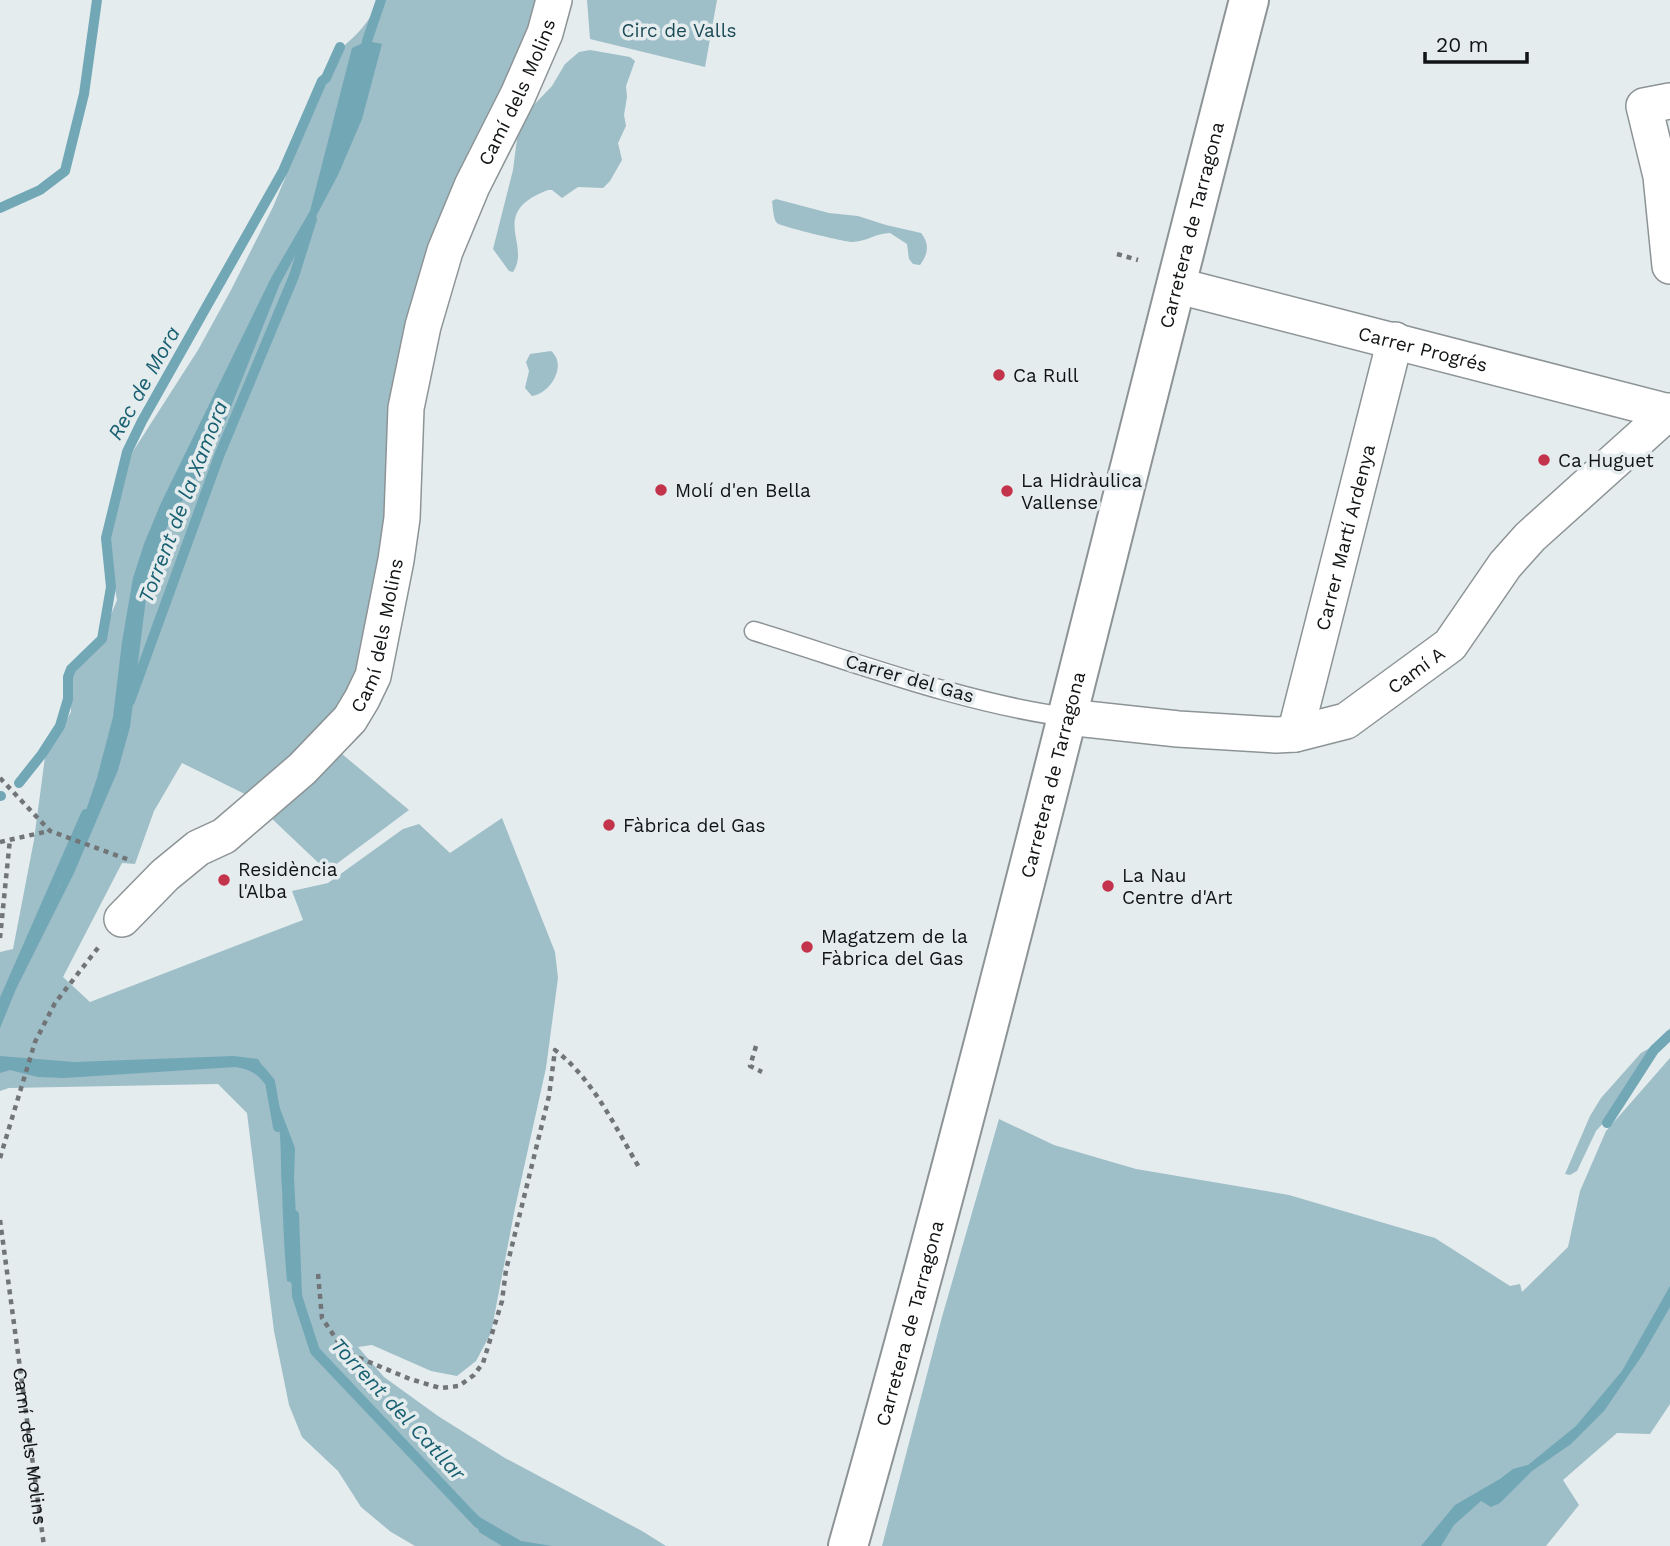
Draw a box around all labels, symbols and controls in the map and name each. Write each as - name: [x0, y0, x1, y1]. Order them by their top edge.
- street label: Camí dels Molins: [473, 17, 560, 169]
- park label: Circ de Valls: [622, 19, 736, 42]
- scale bar: [1425, 21, 1526, 65]
- text: 20 m: [1436, 32, 1488, 57]
- street label: Carretera de Tarragona: [1154, 119, 1229, 331]
- water label: Rec de Mora: [102, 322, 185, 444]
- street label: Carrer Progrés: [1356, 322, 1490, 377]
- place label: Ca Rull: [1013, 364, 1079, 387]
- marker: Ca Rull: [991, 367, 1007, 383]
- water label: Torrent de la Xamora: [132, 397, 233, 606]
- street label: Carrer Martí Ardenya: [1311, 442, 1380, 633]
- place label: Ca Huguet: [1558, 449, 1654, 472]
- marker: Ca Huguet: [1536, 452, 1552, 468]
- place label: La Hidràulica Vallense: [1021, 469, 1143, 514]
- place label: Molí d'en Bella: [675, 479, 811, 502]
- marker: Molí d'en Bella: [653, 482, 669, 498]
- marker: La Hidràulica Vallense: [999, 483, 1015, 499]
- street label: Camí dels Molins: [346, 556, 408, 717]
- street label: Camí A: [1383, 642, 1450, 699]
- street label: Carrer del Gas: [843, 649, 977, 708]
- street label: Carretera de Tarragona: [1016, 669, 1090, 880]
- place label: Fàbrica del Gas: [623, 814, 766, 837]
- marker: Fàbrica del Gas: [601, 817, 617, 833]
- place label: Residència l'Alba: [238, 858, 338, 903]
- place label: La Nau Centre d'Art: [1122, 864, 1233, 909]
- marker: Residència l'Alba: [216, 872, 232, 888]
- marker: La Nau Centre d'Art: [1100, 878, 1116, 894]
- place label: Magatzem de la Fàbrica del Gas: [821, 925, 968, 970]
- marker: Magatzem de la Fàbrica del Gas: [799, 939, 815, 955]
- street label: Carretera de Tarragona: [871, 1218, 949, 1429]
- water label: Torrent del Catllar: [326, 1332, 471, 1486]
- street label: Camí dels Molins: [8, 1366, 52, 1526]

